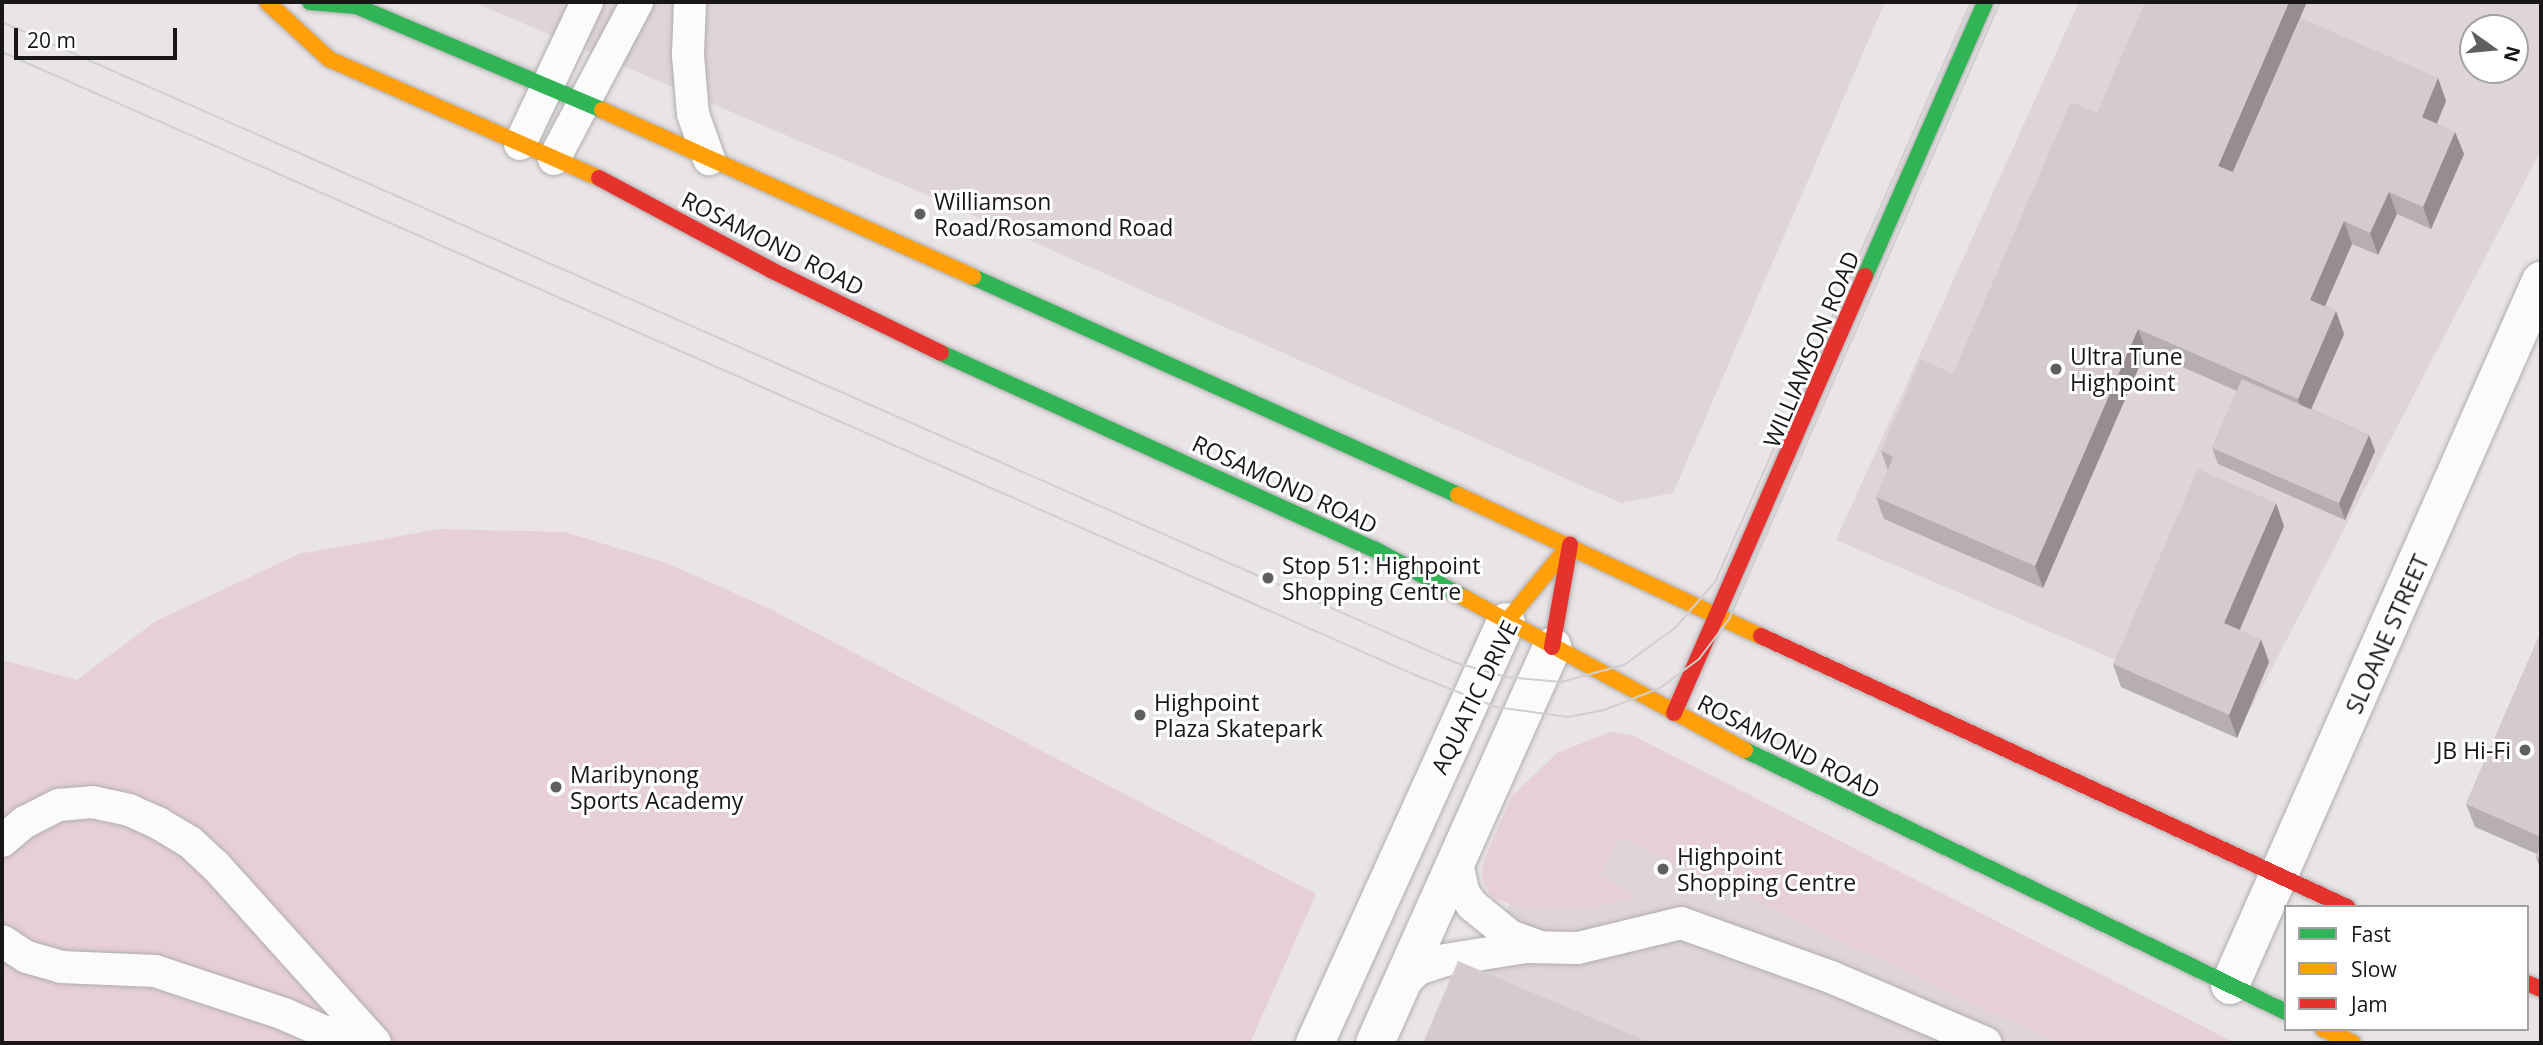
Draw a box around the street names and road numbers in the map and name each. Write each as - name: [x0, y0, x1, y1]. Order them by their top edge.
- street label: ROSAMOND ROAD: [677, 185, 869, 301]
- street label: WILLIAMSON ROAD: [1757, 247, 1865, 451]
- street label: ROSAMOND ROAD: [1188, 429, 1382, 539]
- street label: SLOANE STREET: [2340, 550, 2434, 718]
- street label: AQUATIC DRIVE: [1425, 616, 1523, 778]
- street label: ROSAMOND ROAD: [1693, 688, 1885, 804]

